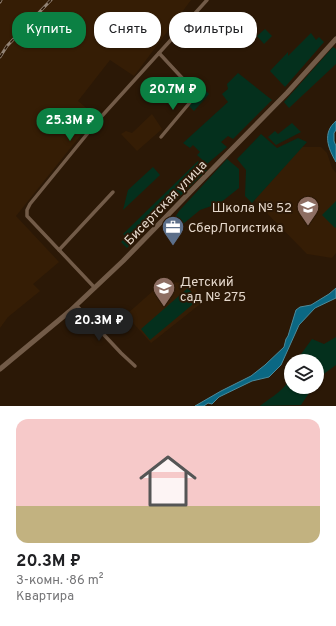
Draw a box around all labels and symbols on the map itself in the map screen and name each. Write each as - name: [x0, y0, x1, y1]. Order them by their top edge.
- pin: 20.7M ₽: [136, 77, 210, 111]
- pin: 25.3M ₽: [33, 108, 107, 142]
- street label: Бисертская улица: [122, 158, 211, 249]
- school or university icon: Школа № 52: [295, 194, 321, 227]
- place label: Школа № 52: [212, 201, 292, 217]
- office icon: СберЛогистика: [160, 214, 186, 247]
- place label: СберЛогистика: [188, 221, 283, 237]
- school or university icon: Детский сад № 275: [151, 275, 177, 308]
- place label: Детский сад № 275: [180, 275, 246, 306]
- pin: 20.3M ₽: [62, 308, 136, 342]

